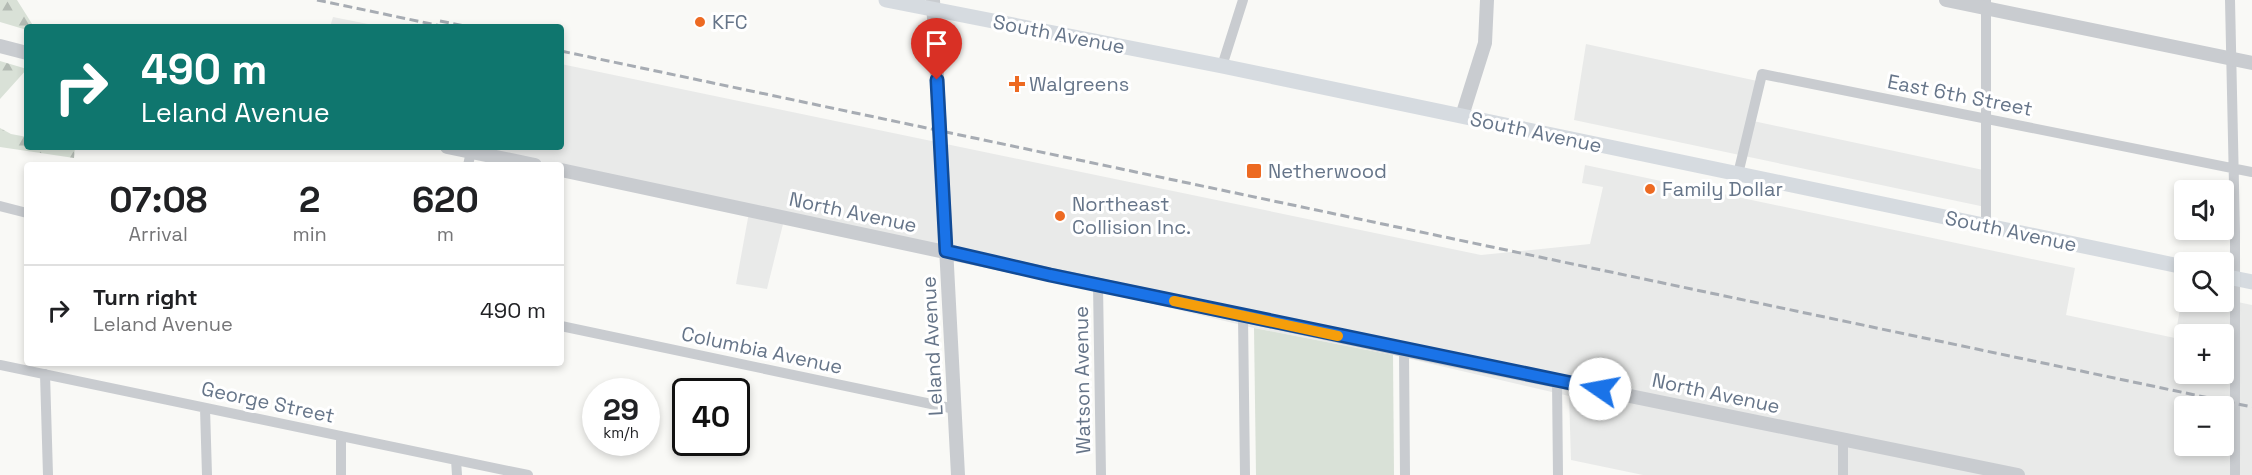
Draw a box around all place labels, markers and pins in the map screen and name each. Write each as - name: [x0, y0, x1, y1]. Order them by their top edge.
- place label: KFC: [712, 9, 748, 35]
- marker: KFC: [693, 15, 707, 29]
- pin: [911, 18, 962, 80]
- place label: Walgreens: [1029, 71, 1129, 97]
- marker: Walgreens: [1010, 77, 1024, 91]
- place label: Netherwood: [1268, 158, 1387, 184]
- marker: Netherwood: [1245, 162, 1263, 180]
- place label: Family Dollar: [1662, 176, 1783, 202]
- marker: Family Dollar: [1643, 182, 1657, 196]
- place label: Northeast Collision Inc.: [1072, 191, 1191, 240]
- marker: Northeast Collision Inc.: [1053, 209, 1067, 223]

